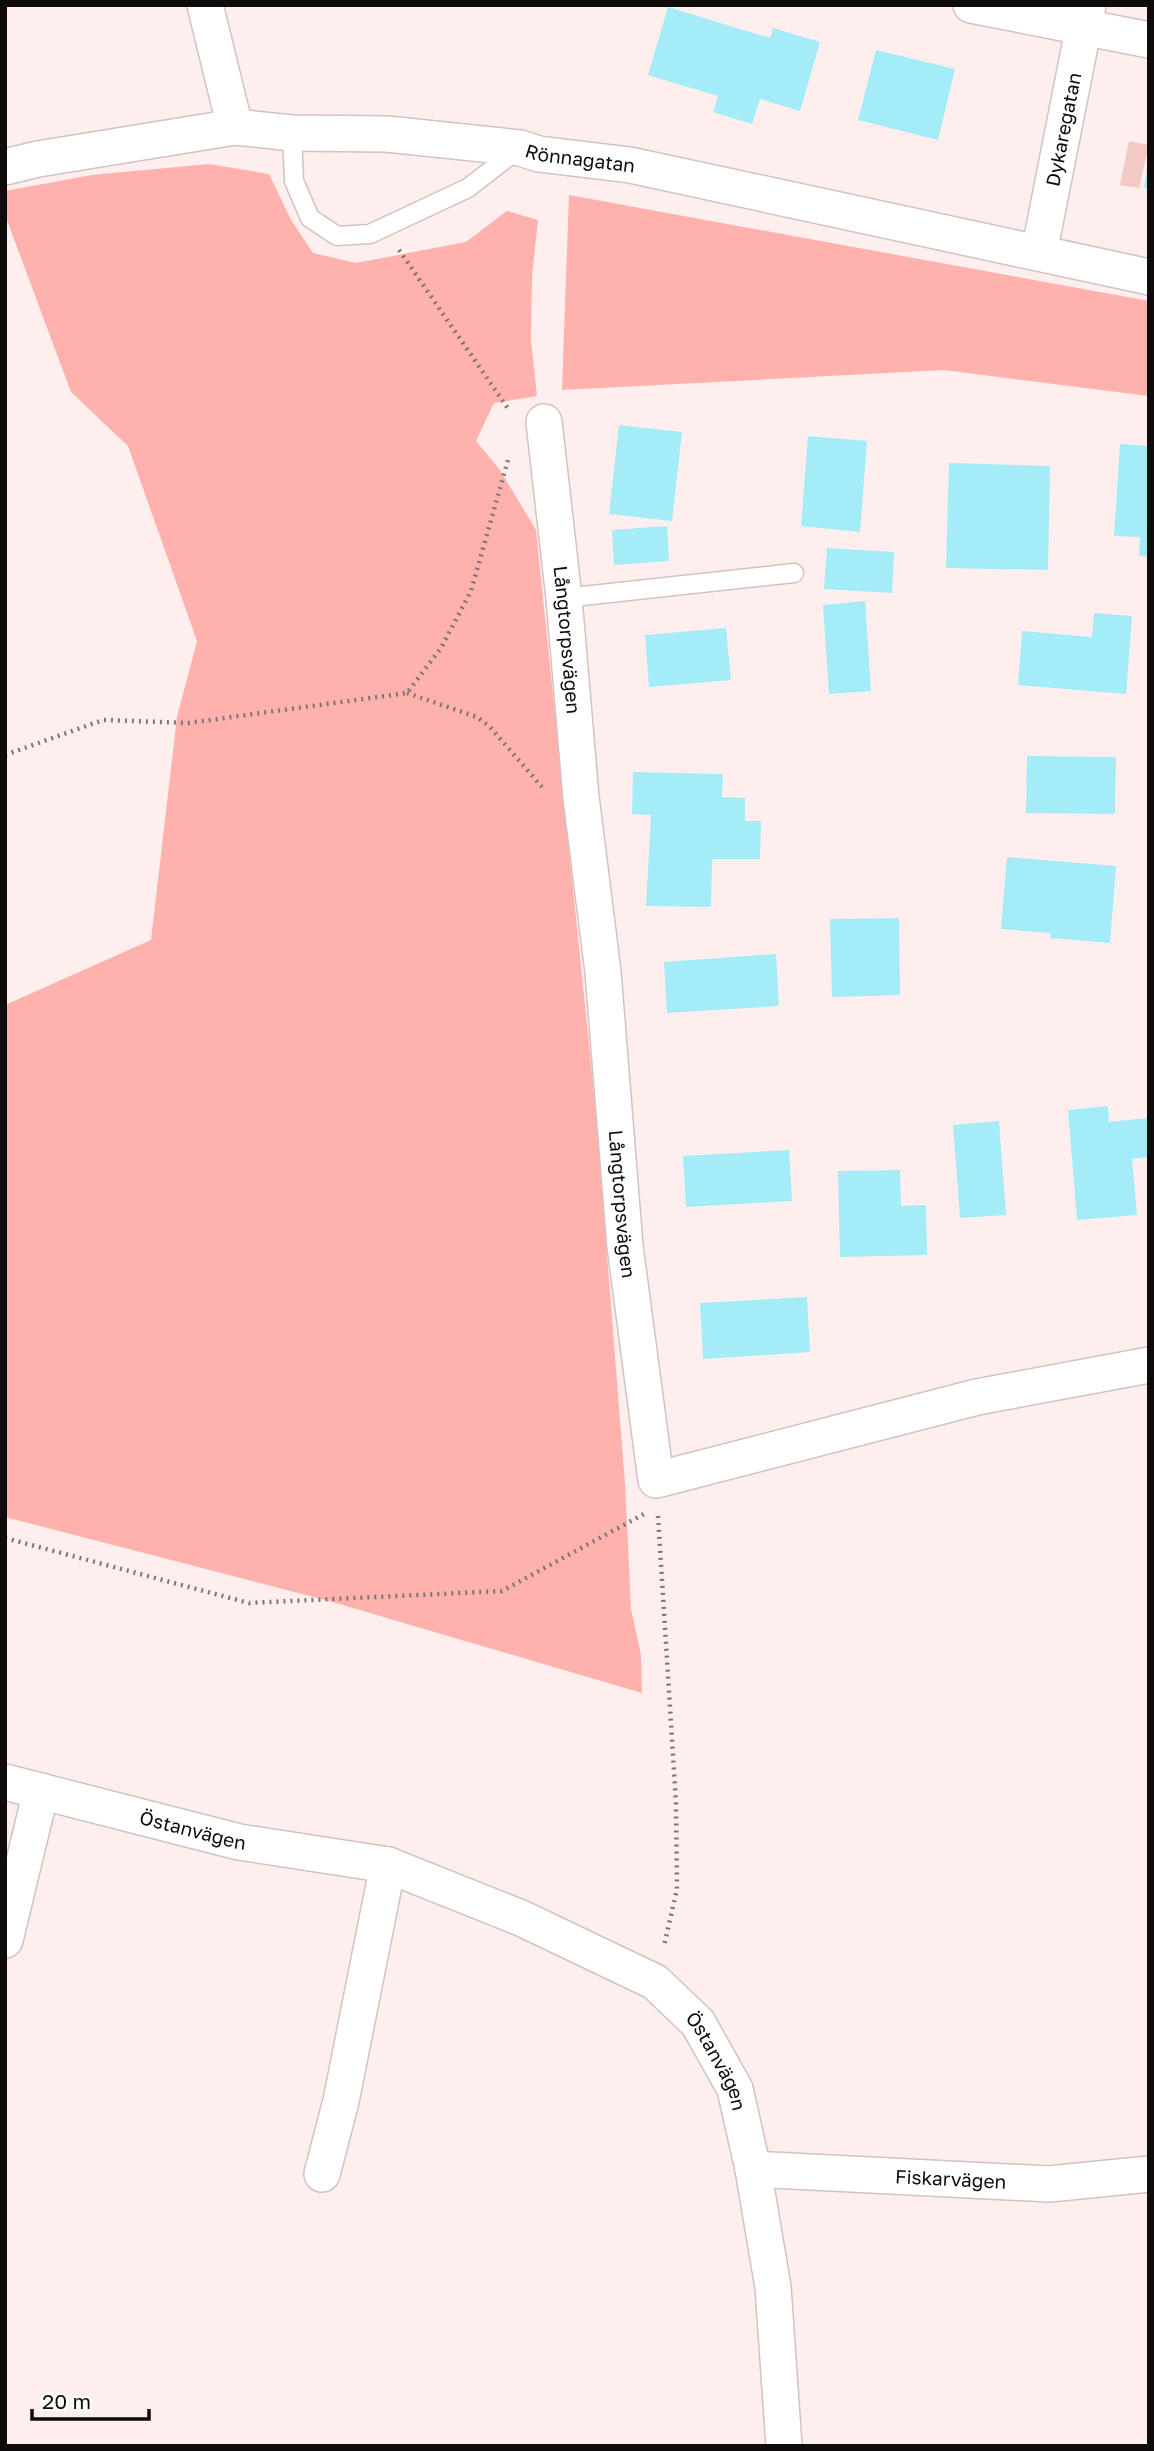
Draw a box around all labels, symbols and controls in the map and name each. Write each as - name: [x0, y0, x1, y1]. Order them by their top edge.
- street label: Dykaregatan: [1040, 70, 1085, 188]
- street label: Rönnagatan: [523, 138, 636, 177]
- street label: Långtorpsvägen: [549, 564, 586, 715]
- street label: Långtorpsvägen: [605, 1129, 641, 1279]
- street label: Östanvägen: [137, 1805, 248, 1854]
- street label: Östanvägen: [682, 2006, 751, 2112]
- street label: Fiskarvägen: [895, 2164, 1007, 2193]
- scale bar: [32, 2378, 149, 2422]
- text: 20 m: [42, 2388, 91, 2414]

